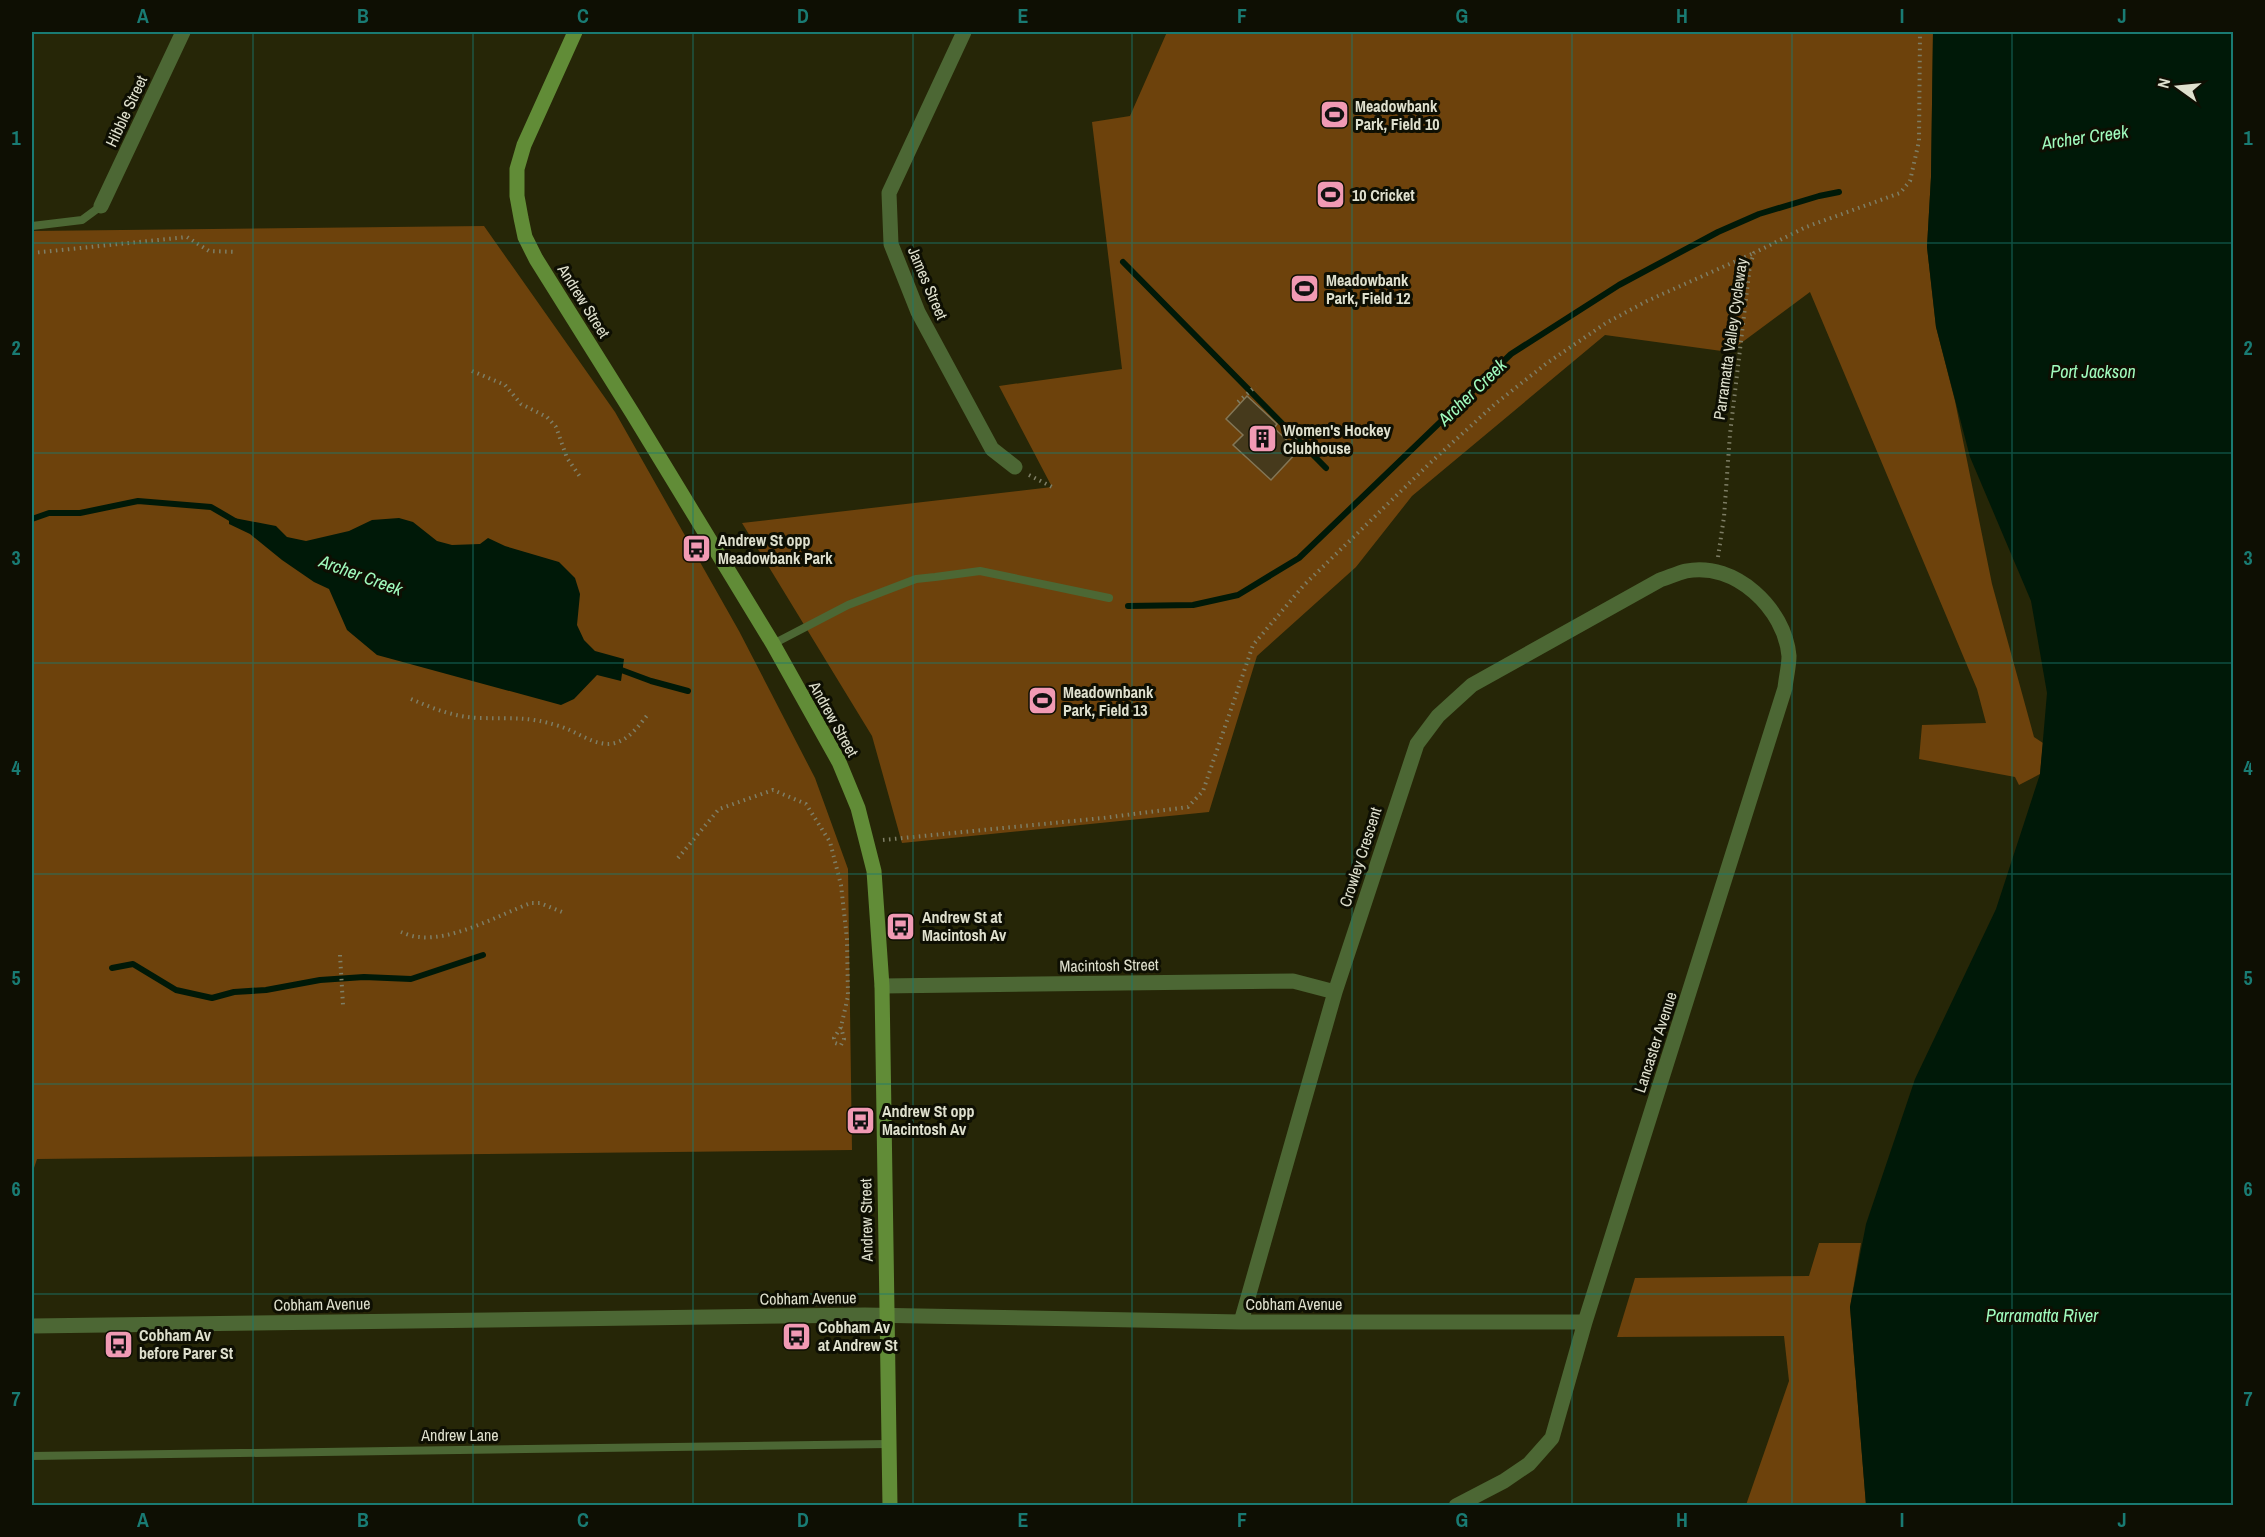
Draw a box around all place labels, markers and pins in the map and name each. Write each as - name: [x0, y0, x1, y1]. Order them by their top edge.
- place label: Meadowbank Park, Field 10: [1355, 95, 1440, 135]
- sports icon: Meadowbank Park, Field 10: [1318, 99, 1350, 131]
- sports icon: 10 Cricket: [1315, 179, 1347, 211]
- place label: 10 Cricket: [1352, 184, 1415, 206]
- place label: Meadowbank Park, Field 12: [1326, 269, 1411, 309]
- sports icon: Meadowbank Park, Field 12: [1289, 273, 1321, 305]
- place label: Women's Hockey Clubhouse: [1283, 419, 1392, 459]
- building icon: Women's Hockey Clubhouse: [1246, 423, 1278, 455]
- place label: Andrew St opp Meadowbank Park: [718, 529, 833, 569]
- bus stop icon: Andrew St opp Meadowbank Park: [681, 533, 713, 565]
- place label: Meadownbank Park, Field 13: [1063, 681, 1154, 721]
- sports icon: Meadownbank Park, Field 13: [1026, 685, 1058, 717]
- place label: Andrew St at Macintosh Av: [922, 906, 1007, 946]
- bus stop icon: Andrew St at Macintosh Av: [885, 910, 917, 942]
- place label: Andrew St opp Macintosh Av: [882, 1100, 975, 1140]
- bus stop icon: Andrew St opp Macintosh Av: [845, 1104, 877, 1136]
- place label: Cobham Av at Andrew St: [818, 1316, 898, 1356]
- bus stop icon: Cobham Av at Andrew St: [781, 1320, 813, 1352]
- place label: Cobham Av before Parer St: [139, 1324, 234, 1364]
- bus stop icon: Cobham Av before Parer St: [102, 1328, 134, 1360]

